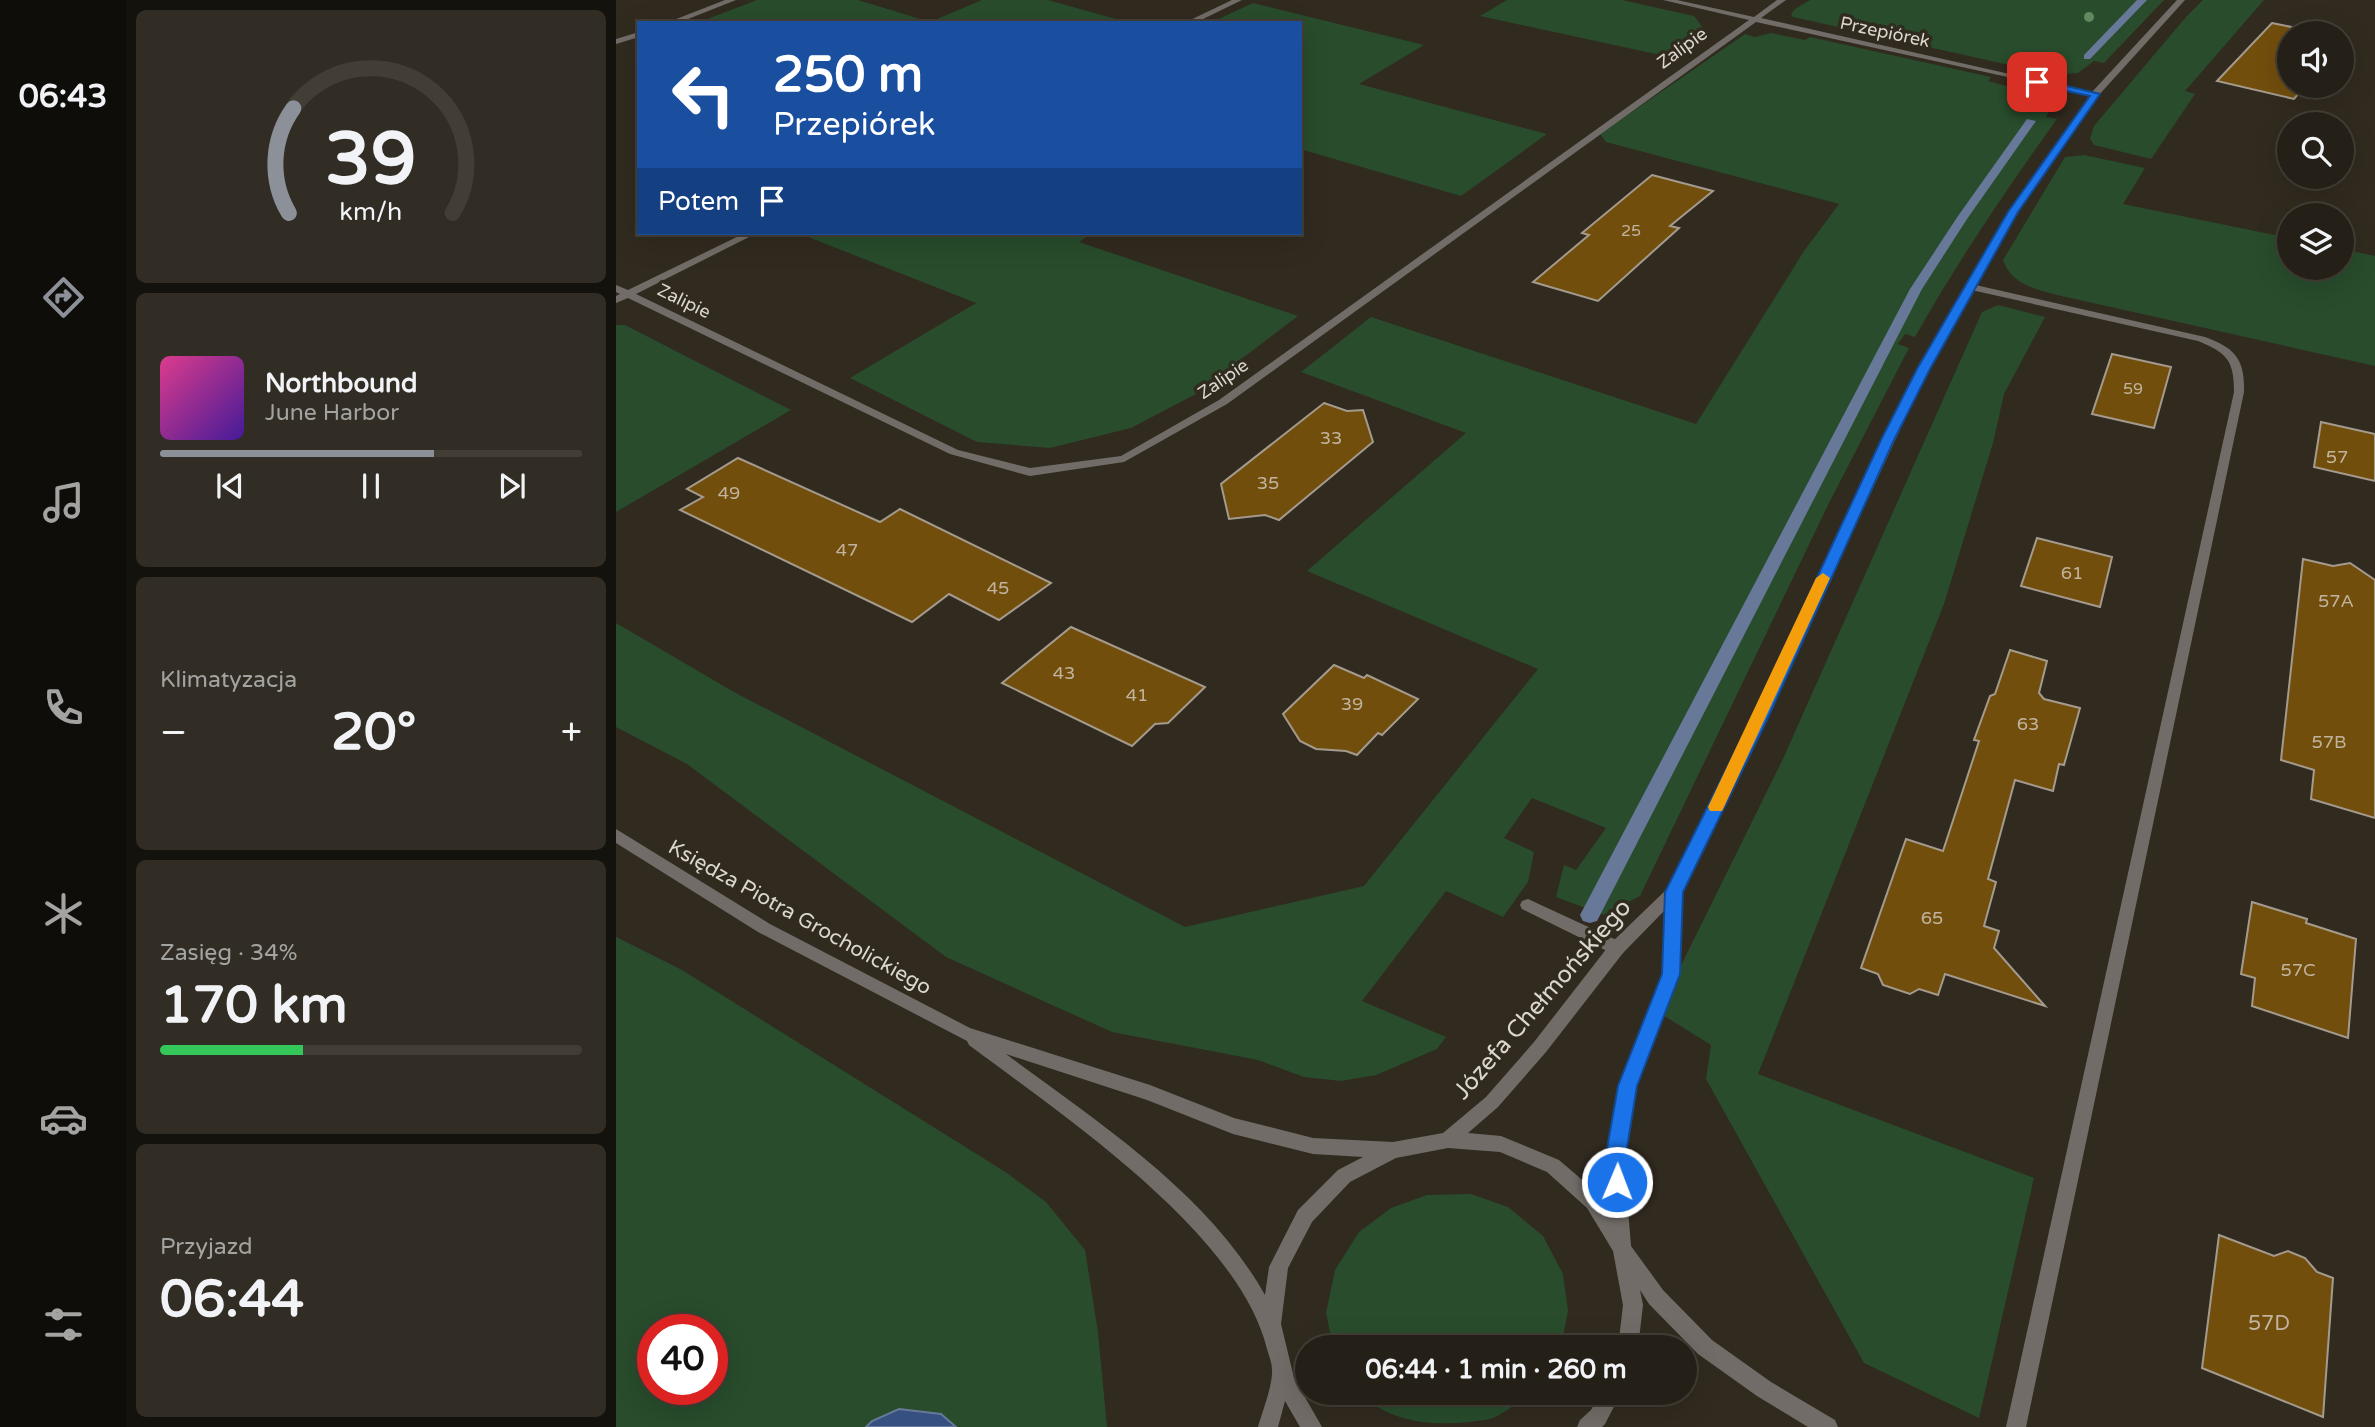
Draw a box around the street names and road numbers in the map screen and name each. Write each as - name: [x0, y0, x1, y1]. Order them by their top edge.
- street label: Przepiórek: [1838, 12, 1932, 52]
- street label: Zalipie: [1653, 22, 1711, 74]
- street label: Zalipie: [654, 279, 714, 323]
- street label: Zalipie: [1193, 354, 1253, 404]
- street label: Księdza Piotra Grocholickiego: [664, 835, 936, 1000]
- street label: Józefa Chełmońskiego: [1447, 893, 1637, 1105]

